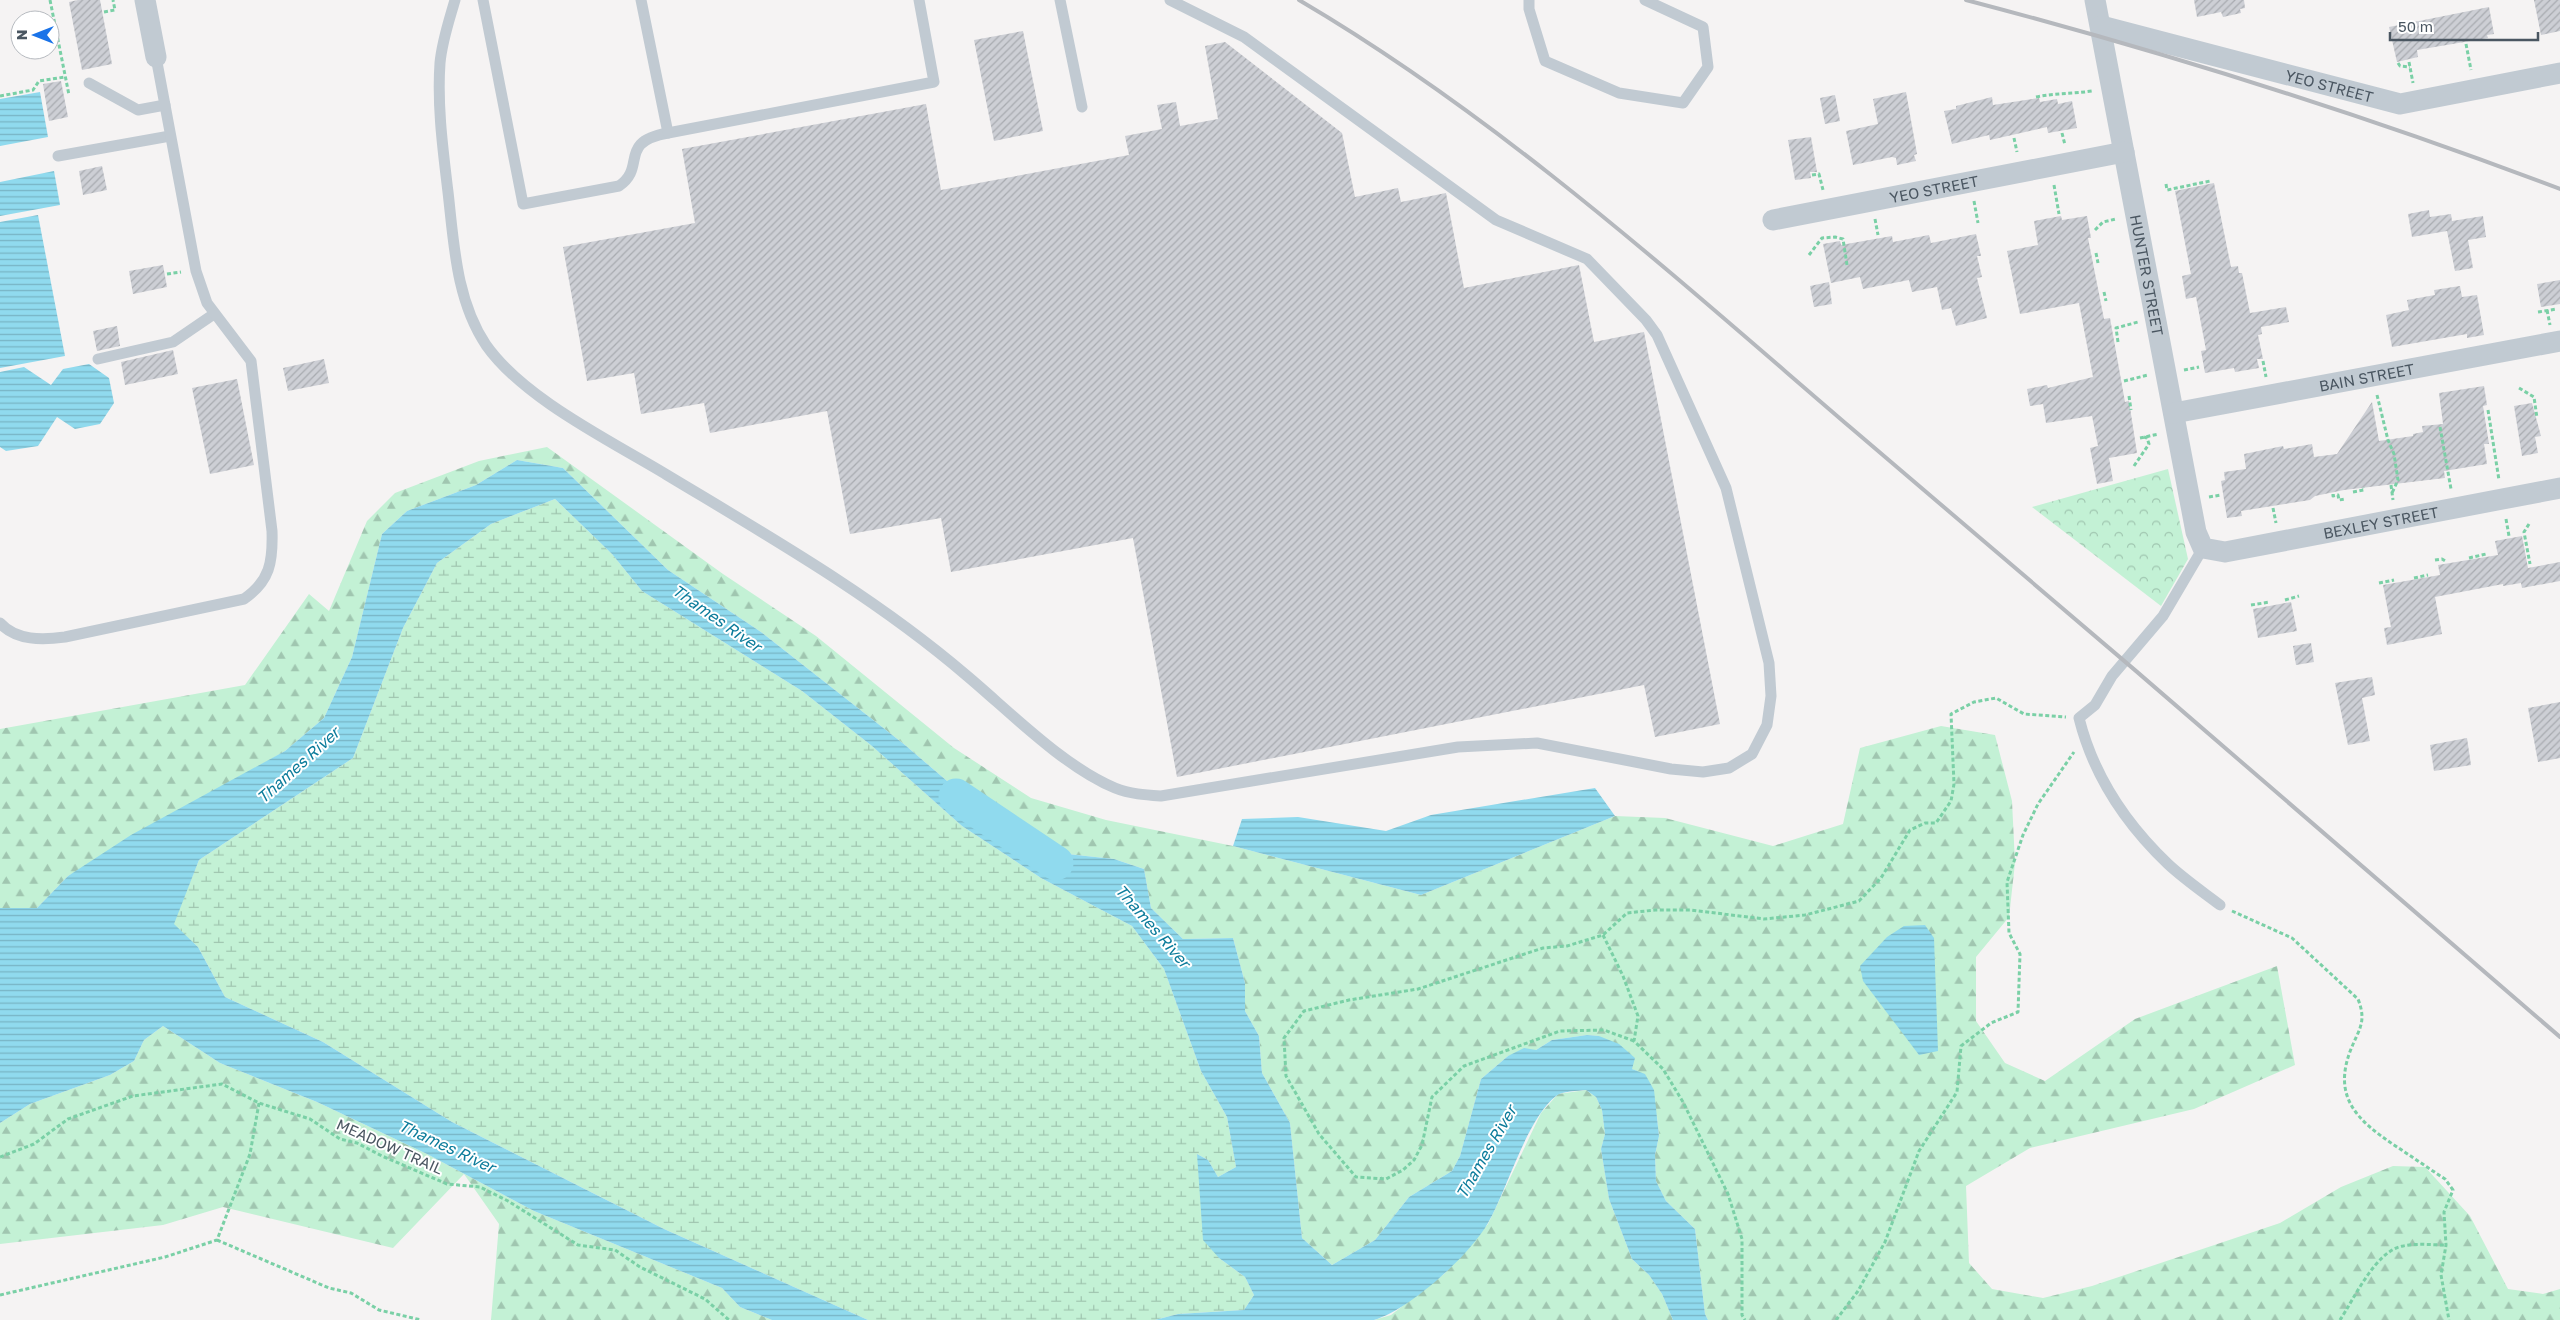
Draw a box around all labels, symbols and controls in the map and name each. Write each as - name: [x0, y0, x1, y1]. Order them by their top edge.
- north arrow: [10, 10, 60, 60]
- scale bar: [2390, 10, 2538, 42]
- text: 50 m: [2398, 17, 2433, 35]
- text: N: [13, 30, 30, 40]
- street label: YEO STREET: [2283, 65, 2375, 106]
- street label: YEO STREET: [1888, 171, 1980, 206]
- street label: HUNTER STREET: [2127, 213, 2168, 337]
- street label: BAIN STREET: [2318, 359, 2416, 395]
- street label: BEXLEY STREET: [2322, 502, 2440, 542]
- water label: Thames River: [669, 580, 768, 658]
- water label: Thames River: [253, 721, 345, 807]
- water label: Thames River: [1111, 880, 1196, 974]
- water label: Thames River: [1451, 1100, 1522, 1202]
- street label: MEADOW TRAIL: [334, 1114, 446, 1178]
- water label: Thames River: [396, 1115, 501, 1178]

